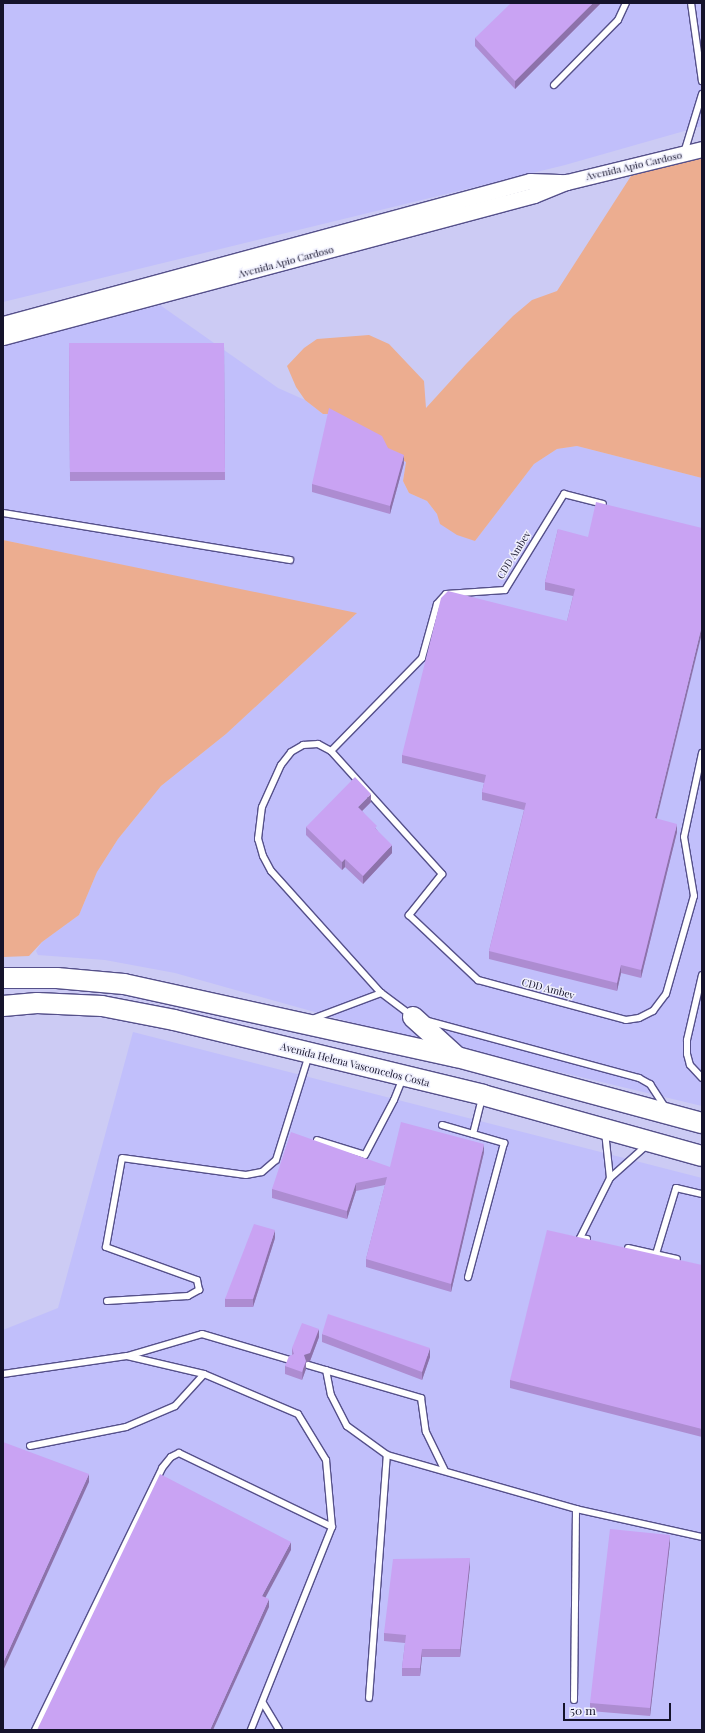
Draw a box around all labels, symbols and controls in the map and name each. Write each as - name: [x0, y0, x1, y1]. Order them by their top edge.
- street label: Avenida Apio Cardoso: [585, 149, 683, 183]
- street label: Avenida Apio Cardoso: [237, 243, 335, 281]
- street label: CDD Ambev: [494, 529, 534, 581]
- street label: CDD Ambev: [520, 976, 576, 1002]
- street label: Avenida Helena Vasconcelos Costa: [279, 1041, 431, 1089]
- scale bar: [565, 1695, 673, 1721]
- text: 50 m: [570, 1702, 596, 1718]

